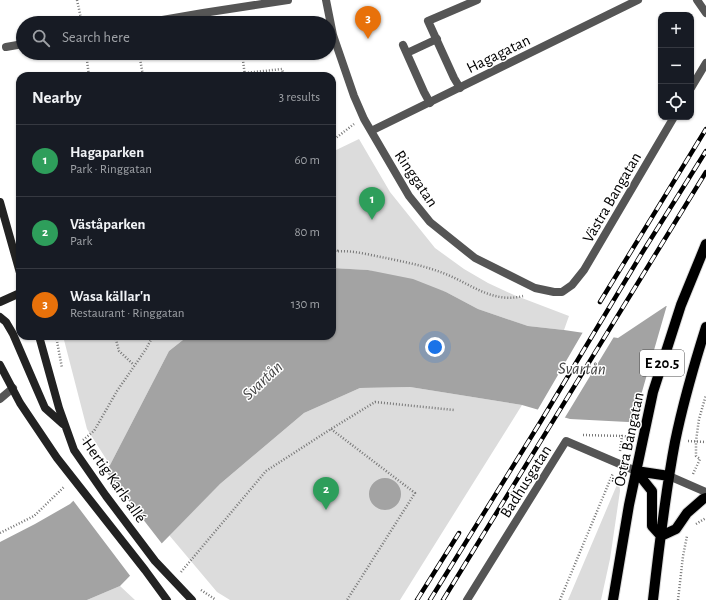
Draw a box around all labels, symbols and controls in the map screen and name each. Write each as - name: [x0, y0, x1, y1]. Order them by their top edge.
- pin: 3: [355, 6, 381, 39]
- map controls: [658, 12, 694, 120]
- button: +: [658, 12, 694, 48]
- search box: [16, 16, 336, 60]
- icon: search: [30, 27, 52, 49]
- text: Search here: [62, 30, 130, 45]
- street label: Hagagatan: [464, 32, 533, 76]
- button: −: [658, 48, 694, 84]
- button: locate: [658, 84, 694, 120]
- text: Nearby: [32, 89, 82, 106]
- text: 3 results: [279, 91, 320, 104]
- text: Hagaparken: [70, 145, 144, 160]
- street label: Ringgatan: [392, 147, 441, 210]
- street label: Västra Bangatan: [580, 150, 644, 245]
- text: 1: [43, 154, 47, 167]
- text: 60 m: [294, 154, 320, 167]
- text: Park · Ringgatan: [70, 163, 152, 176]
- pin: 1: [359, 187, 385, 220]
- text: Väståparken: [70, 217, 145, 232]
- text: 2: [42, 226, 48, 239]
- text: 80 m: [294, 226, 320, 239]
- text: Park: [70, 235, 92, 248]
- text: Wasa källar'n: [70, 289, 151, 304]
- text: 3: [42, 298, 48, 311]
- text: 130 m: [291, 298, 320, 311]
- text: Restaurant · Ringgatan: [70, 307, 185, 320]
- your location: [425, 337, 445, 357]
- road number: E 20.5: [640, 350, 684, 376]
- water label: Svartån: [239, 358, 286, 403]
- water label: Svartån: [558, 360, 606, 377]
- street label: Östra Bangatan: [609, 390, 647, 488]
- street label: Hertig Karls allé: [79, 436, 149, 526]
- street label: Badhusgatan: [497, 442, 554, 521]
- pin: 2: [313, 477, 339, 510]

